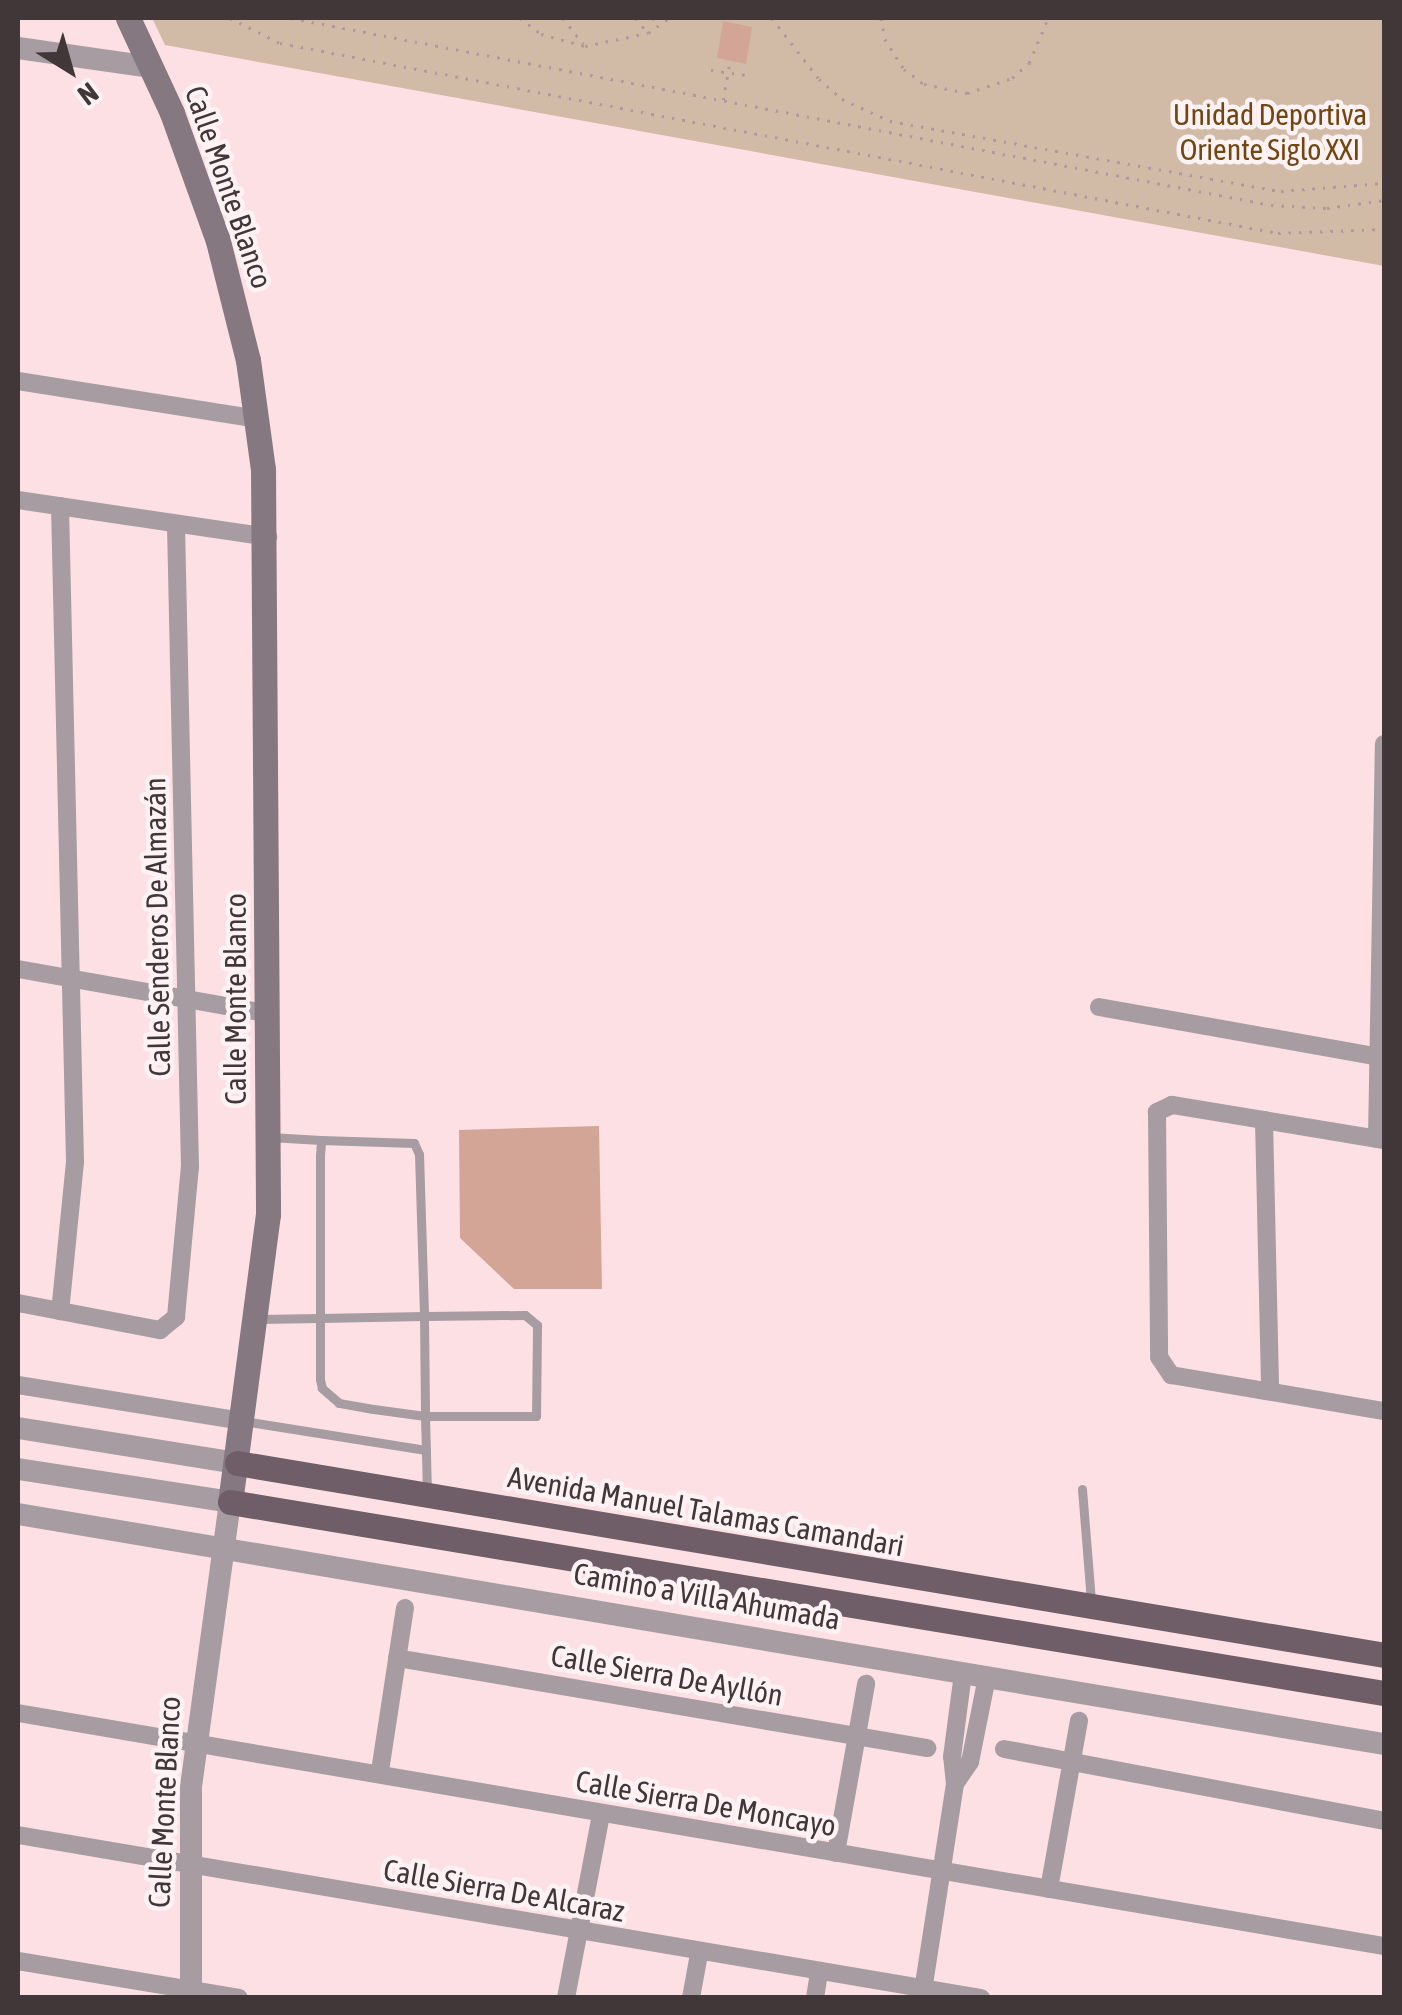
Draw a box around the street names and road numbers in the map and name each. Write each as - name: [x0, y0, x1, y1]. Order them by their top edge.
- street label: Calle Monte Blanco: [178, 81, 280, 293]
- street label: Calle Senderos De Almazán: [136, 777, 178, 1077]
- street label: Calle Monte Blanco: [217, 893, 253, 1105]
- street label: Avenida Manuel Talamas Camandari: [505, 1458, 907, 1564]
- street label: Camino a Villa Ahumada: [571, 1555, 843, 1637]
- street label: Calle Sierra De Ayllón: [548, 1637, 786, 1713]
- street label: Calle Monte Blanco: [140, 1695, 188, 1909]
- street label: Calle Sierra De Moncayo: [573, 1762, 839, 1844]
- street label: Calle Sierra De Alcaraz: [381, 1851, 627, 1929]

